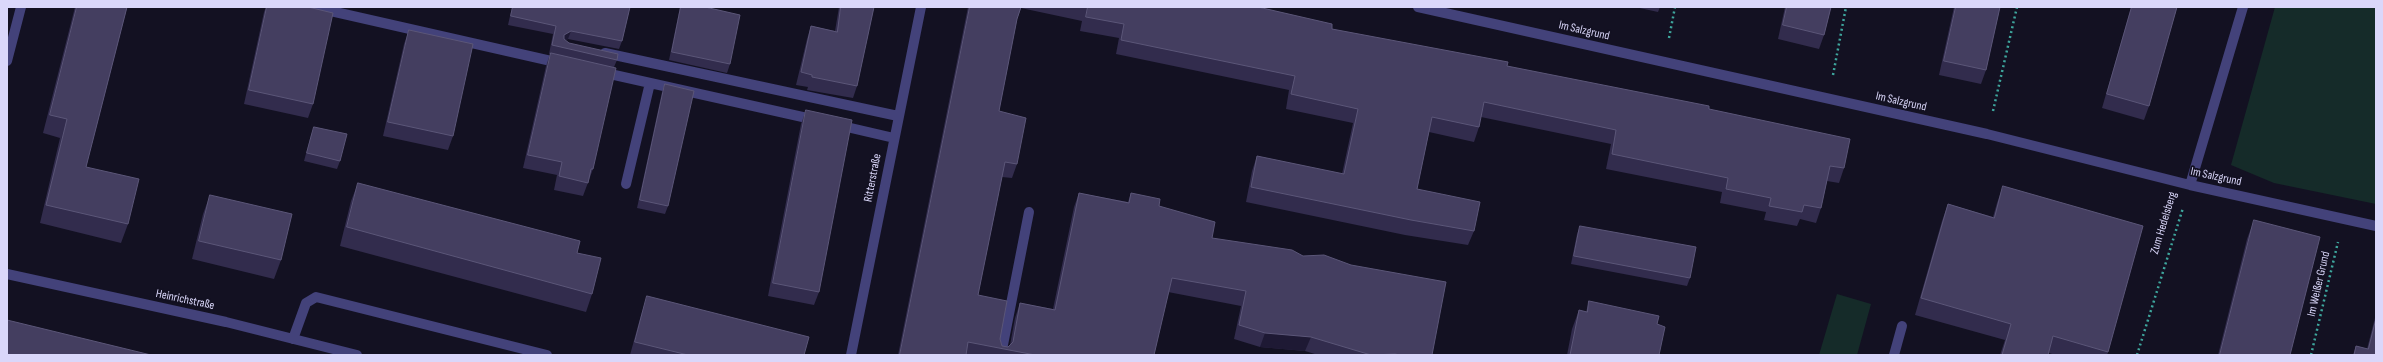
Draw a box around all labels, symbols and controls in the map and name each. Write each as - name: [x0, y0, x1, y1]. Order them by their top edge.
- street label: Im Salzgrund: [1557, 18, 1611, 44]
- street label: Im Salzgrund: [1874, 89, 1928, 115]
- street label: Ritterstraße: [861, 153, 885, 203]
- street label: Im Salzgrund: [2189, 165, 2243, 189]
- street label: Zum Hedelsberg: [2148, 190, 2180, 256]
- street label: Im Weißer Grund: [2305, 250, 2333, 318]
- street label: Heinrichstraße: [154, 287, 216, 313]

